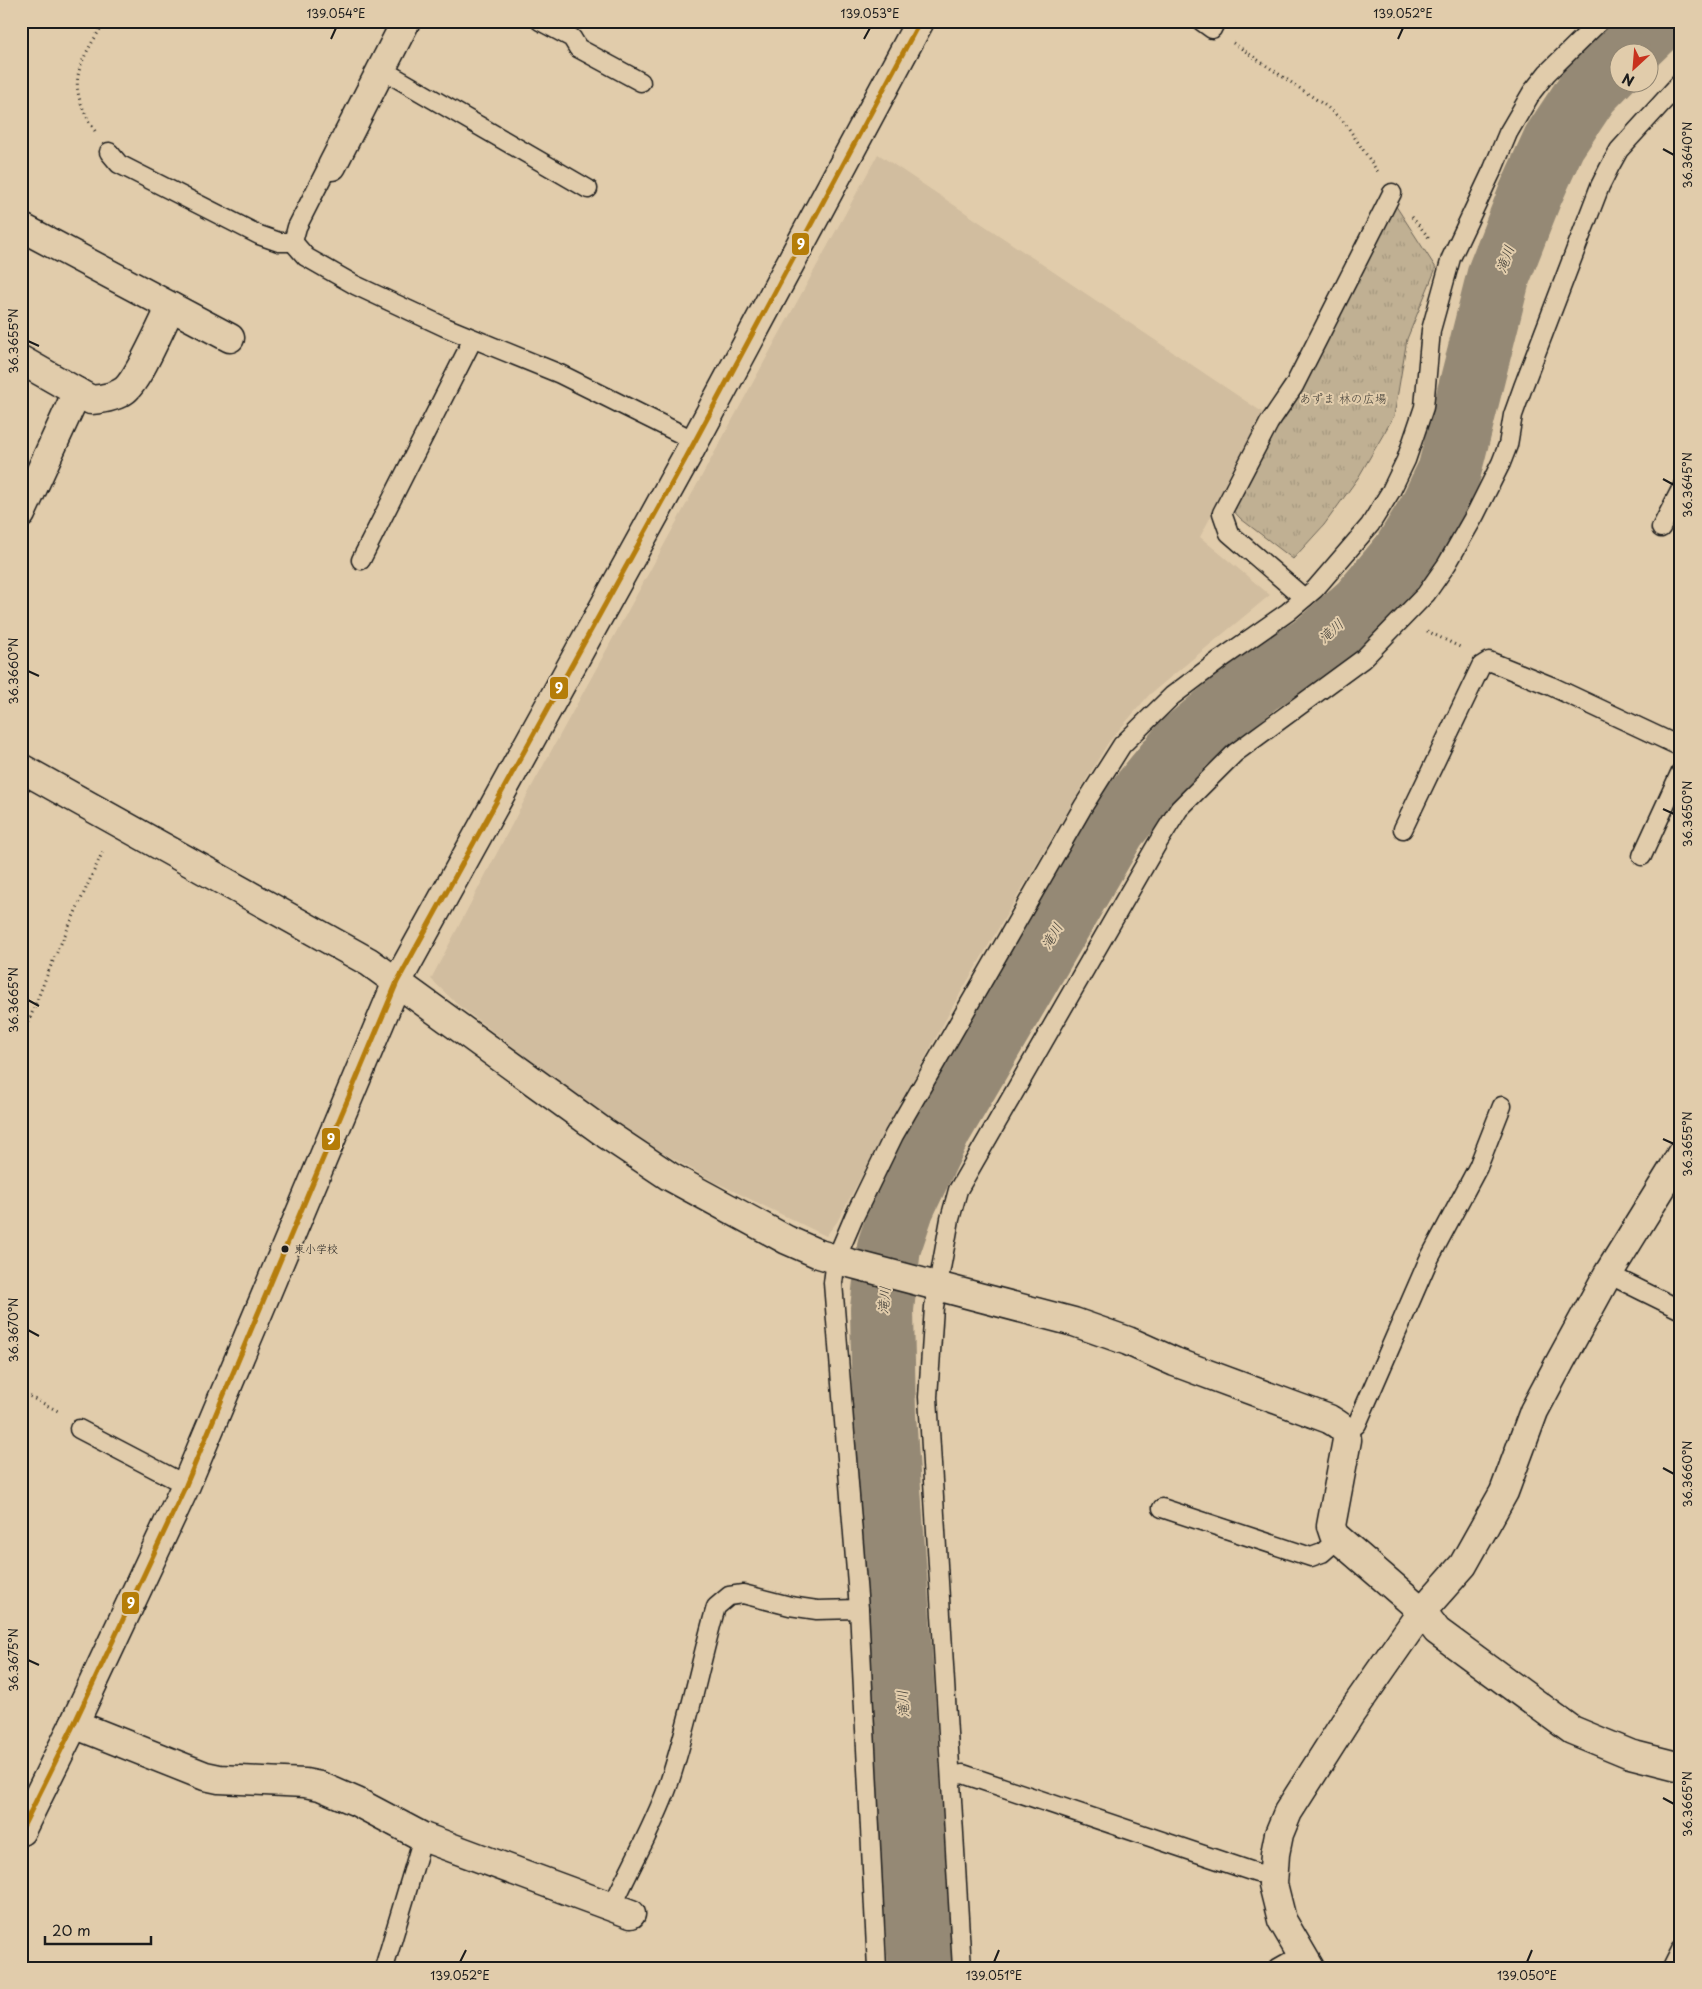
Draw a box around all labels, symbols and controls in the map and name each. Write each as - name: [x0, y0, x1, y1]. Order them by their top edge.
- text: 139.054°E: [306, 4, 366, 22]
- text: 139.053°E: [840, 4, 900, 22]
- text: 139.052°E: [1373, 4, 1433, 22]
- north arrow: [1610, 42, 1660, 92]
- text: N: [1618, 68, 1638, 92]
- text: 36.3640°N: [1678, 122, 1696, 188]
- line badge: 9: [791, 232, 810, 256]
- text: 9: [797, 233, 805, 254]
- water label: 滝川: [1490, 242, 1519, 276]
- text: 36.3655°N: [4, 308, 22, 374]
- park label: あずま 林の広場: [1299, 389, 1387, 407]
- text: 36.3645°N: [1678, 452, 1696, 518]
- water label: 滝川: [1313, 613, 1348, 648]
- text: 36.3660°N: [4, 637, 22, 705]
- line badge: 9: [549, 676, 569, 700]
- text: 9: [555, 677, 563, 698]
- text: 36.3650°N: [1678, 781, 1696, 847]
- water label: 滝川: [1035, 918, 1068, 953]
- text: 36.3665°N: [4, 967, 22, 1033]
- text: 36.3655°N: [1678, 1111, 1696, 1177]
- line badge: 9: [321, 1127, 341, 1151]
- text: 9: [327, 1128, 335, 1149]
- place label: 東小学校: [294, 1240, 338, 1257]
- marker: 東小学校: [280, 1244, 290, 1254]
- water label: 滝川: [872, 1285, 895, 1315]
- text: 36.3670°N: [4, 1298, 22, 1362]
- text: 36.3660°N: [1678, 1440, 1696, 1508]
- line badge: 9: [121, 1591, 140, 1615]
- text: 9: [127, 1592, 135, 1613]
- text: 36.3675°N: [4, 1628, 22, 1692]
- water label: 滝川: [891, 1689, 914, 1719]
- text: 36.3665°N: [1678, 1771, 1696, 1837]
- scale bar: [45, 1914, 151, 1946]
- text: 20 m: [52, 1918, 91, 1941]
- text: 139.052°E: [430, 1966, 490, 1984]
- text: 139.051°E: [966, 1966, 1022, 1984]
- text: 139.050°E: [1497, 1966, 1557, 1984]

